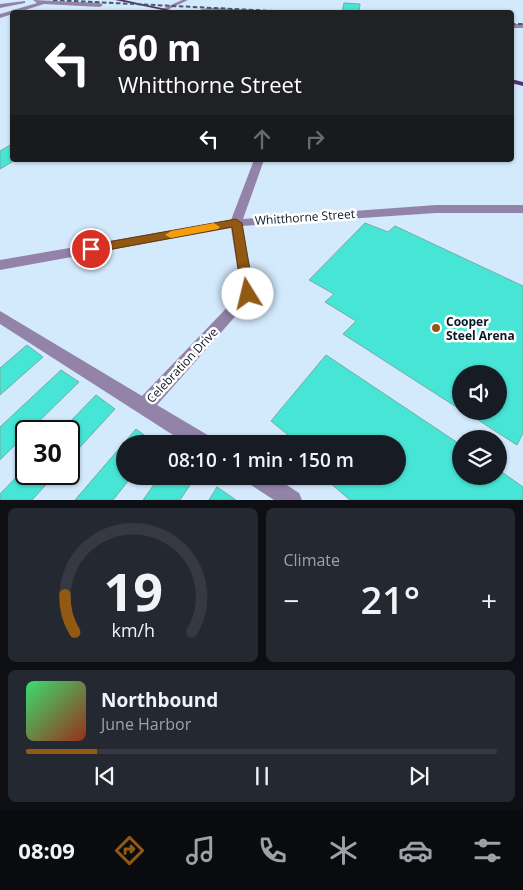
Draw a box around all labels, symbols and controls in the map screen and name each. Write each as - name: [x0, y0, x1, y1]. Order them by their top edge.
- text: 60 m: [118, 24, 201, 71]
- icon: left: [35, 30, 100, 95]
- text: Whitthorne Street: [118, 69, 302, 99]
- icon: left: [195, 125, 223, 153]
- icon: ahead: [248, 125, 276, 153]
- icon: right: [301, 125, 329, 153]
- street label: Whitthorne Street: [254, 205, 356, 229]
- pin: [70, 228, 112, 270]
- icon: arrive: [77, 235, 105, 263]
- position arrow: [221, 267, 273, 319]
- place label: Cooper Steel Arena: [446, 313, 515, 344]
- marker: Cooper Steel Arena: [430, 322, 442, 334]
- street label: Celebration Drive: [143, 323, 222, 406]
- map controls: [452, 365, 507, 485]
- button: sound: [452, 365, 507, 420]
- speed limit sign: 30: [15, 420, 80, 485]
- button: layers: [452, 430, 507, 485]
- text: 08:10 · 1 min · 150 m: [168, 447, 354, 473]
- text: Climate: [284, 549, 340, 571]
- text: 19: [103, 555, 162, 626]
- text: 21°: [360, 573, 420, 625]
- text: −: [284, 581, 300, 619]
- text: +: [481, 581, 497, 619]
- text: km/h: [111, 618, 154, 642]
- text: Northbound: [101, 687, 218, 713]
- text: June Harbor: [101, 713, 191, 735]
- icon: previous: [91, 762, 119, 790]
- icon: pause: [248, 762, 276, 790]
- icon: next: [405, 762, 433, 790]
- icon: directions: [112, 833, 147, 868]
- icon: music: [183, 833, 218, 868]
- icon: phone: [255, 833, 290, 868]
- icon: climate: [326, 833, 361, 868]
- icon: car: [398, 833, 433, 868]
- icon: filters: [470, 833, 505, 868]
- text: 08:09: [18, 835, 75, 865]

